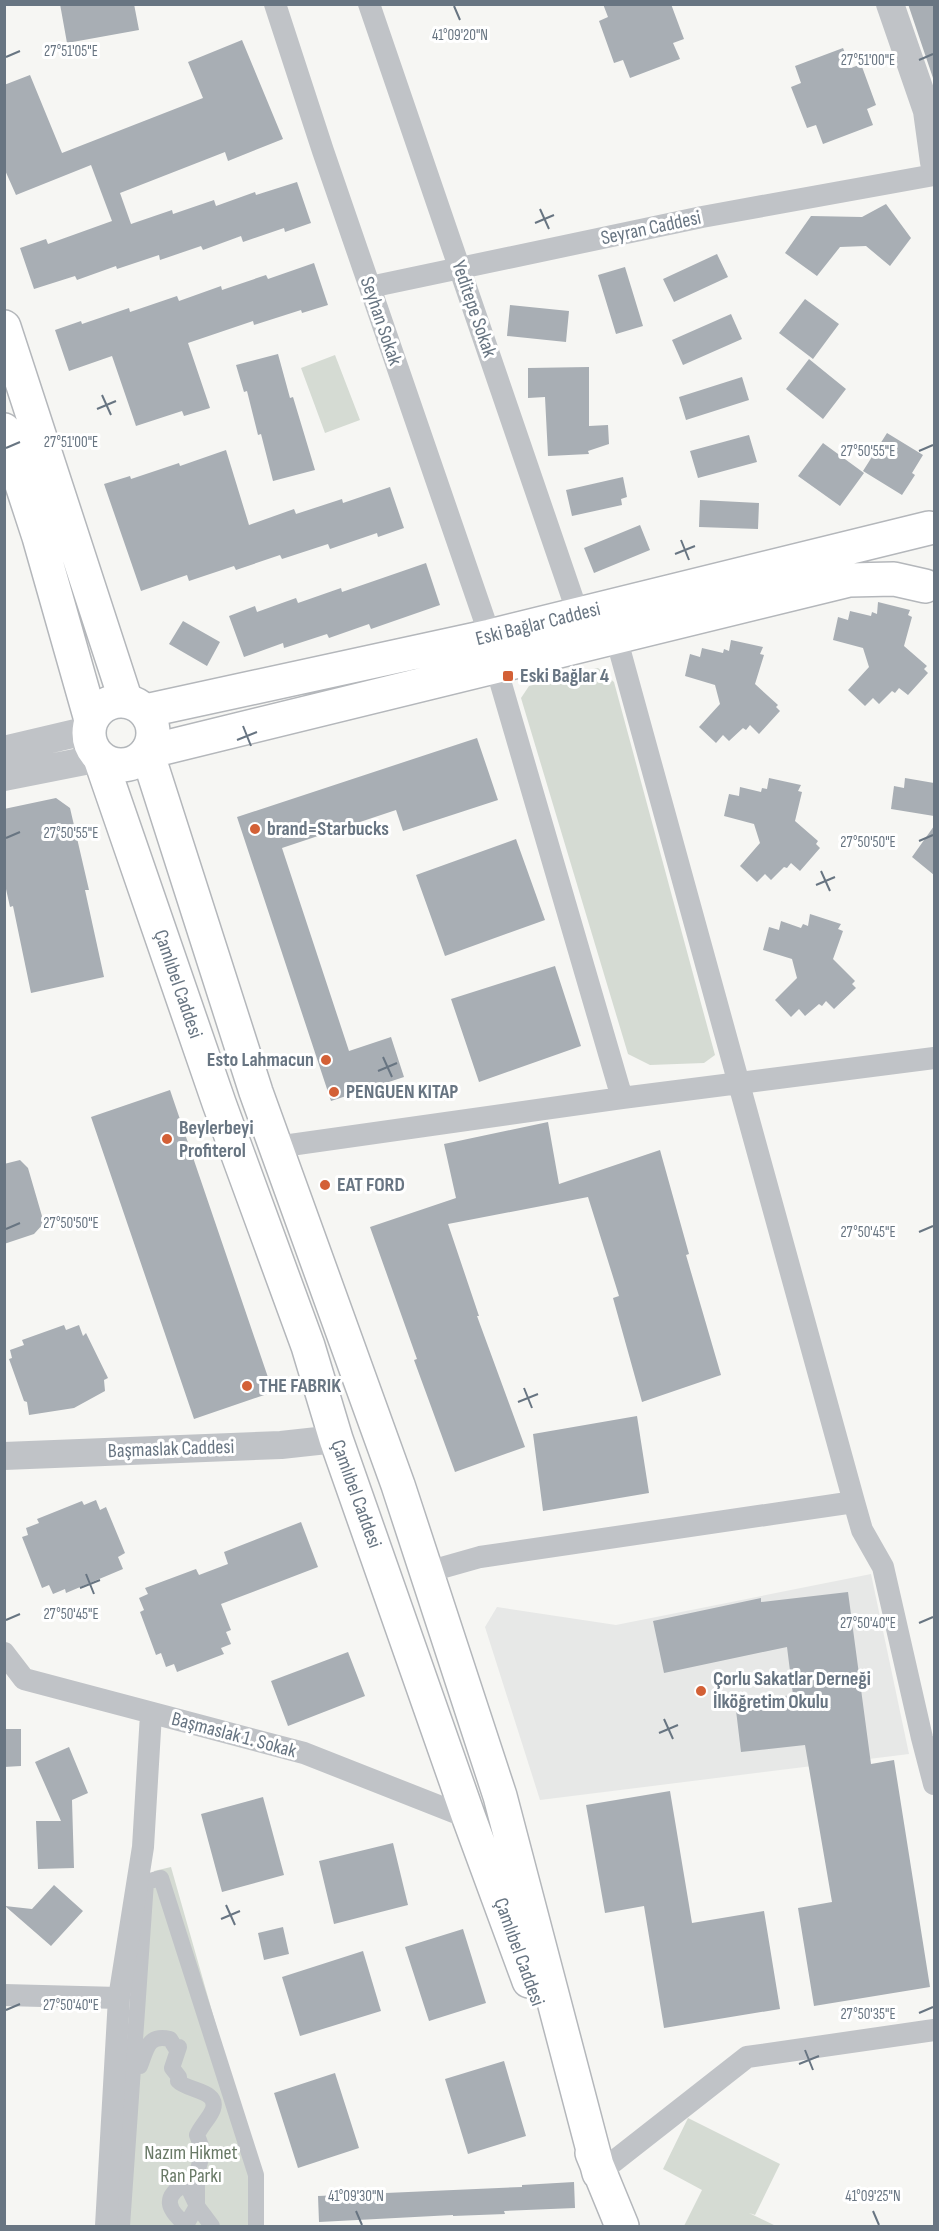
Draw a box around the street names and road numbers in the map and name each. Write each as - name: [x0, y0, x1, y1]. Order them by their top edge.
- street label: Seyran Caddesi: [599, 206, 703, 250]
- street label: Yeditepe Sokak: [446, 257, 502, 361]
- street label: Seyhan Sokak: [355, 274, 407, 369]
- street label: Eski Bağlar Caddesi: [473, 597, 603, 651]
- street label: Çamlıbel Caddesi: [148, 927, 208, 1041]
- street label: Başmaslak Caddesi: [107, 1435, 235, 1463]
- street label: Çamlıbel Caddesi: [325, 1437, 387, 1551]
- street label: Başmaslak 1. Sokak: [169, 1707, 299, 1763]
- street label: Çamlıbel Caddesi: [488, 1895, 550, 2009]

